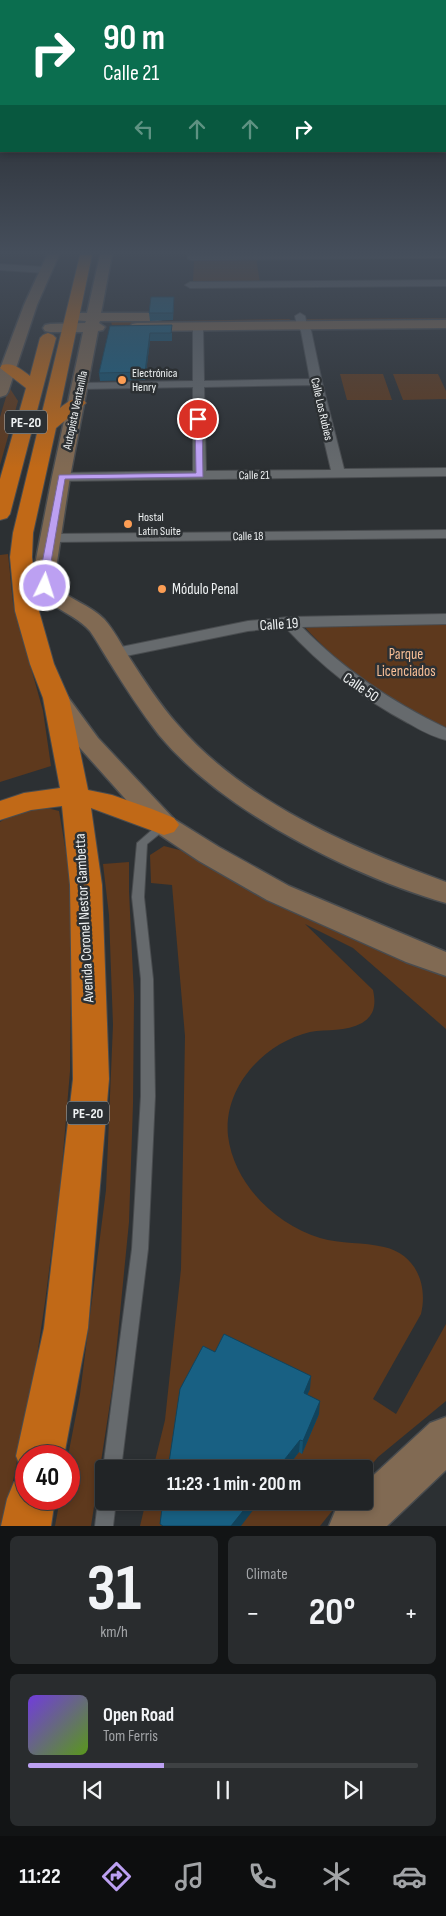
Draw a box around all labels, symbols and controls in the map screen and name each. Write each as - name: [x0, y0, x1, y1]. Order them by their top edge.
- text: 90 m: [103, 17, 165, 60]
- icon: right: [20, 20, 85, 85]
- text: Calle 21: [103, 60, 159, 87]
- icon: left: [130, 115, 158, 143]
- icon: ahead: [183, 115, 211, 143]
- icon: ahead: [236, 115, 264, 143]
- icon: right: [289, 115, 317, 143]
- place label: Electrónica Henry: [132, 366, 178, 395]
- street label: Autopista Ventanilla: [60, 369, 91, 452]
- marker: Electrónica Henry: [116, 374, 128, 386]
- street label: Calle Los Rubies: [307, 376, 336, 442]
- pin: [177, 398, 219, 440]
- icon: arrive: [184, 405, 212, 433]
- road number: PE-20: [5, 411, 47, 434]
- street label: Calle 21: [239, 468, 270, 483]
- place label: Hostal Latin Suite: [138, 510, 181, 539]
- marker: Hostal Latin Suite: [122, 518, 134, 530]
- street label: Calle 18: [232, 529, 264, 544]
- position arrow: [18, 559, 70, 611]
- place label: Módulo Penal: [172, 580, 238, 599]
- marker: Módulo Penal: [156, 583, 168, 595]
- street label: Calle 19: [259, 614, 299, 635]
- park label: Parque Licenciados: [376, 645, 436, 681]
- street label: Calle 50: [339, 668, 382, 706]
- street label: Avenida Coronel Nestor Gambetta: [71, 833, 98, 1004]
- road number: PE-20: [67, 1102, 109, 1124]
- speed limit sign: 40: [15, 1445, 80, 1510]
- text: 11:23 · 1 min · 200 m: [167, 1473, 301, 1496]
- text: 31: [87, 1551, 141, 1629]
- text: Climate: [246, 1565, 288, 1584]
- text: 20°: [309, 1590, 355, 1635]
- text: −: [246, 1597, 260, 1630]
- text: +: [404, 1597, 418, 1630]
- text: km/h: [100, 1623, 128, 1642]
- text: Open Road: [103, 1704, 174, 1727]
- text: Tom Ferris: [103, 1727, 158, 1746]
- icon: previous: [79, 1776, 107, 1804]
- icon: pause: [209, 1776, 237, 1804]
- icon: next: [339, 1776, 367, 1804]
- icon: directions: [99, 1859, 134, 1894]
- icon: music: [172, 1859, 207, 1894]
- icon: phone: [245, 1859, 280, 1894]
- icon: climate: [319, 1859, 354, 1894]
- icon: car: [392, 1859, 427, 1894]
- text: 11:22: [19, 1863, 61, 1890]

